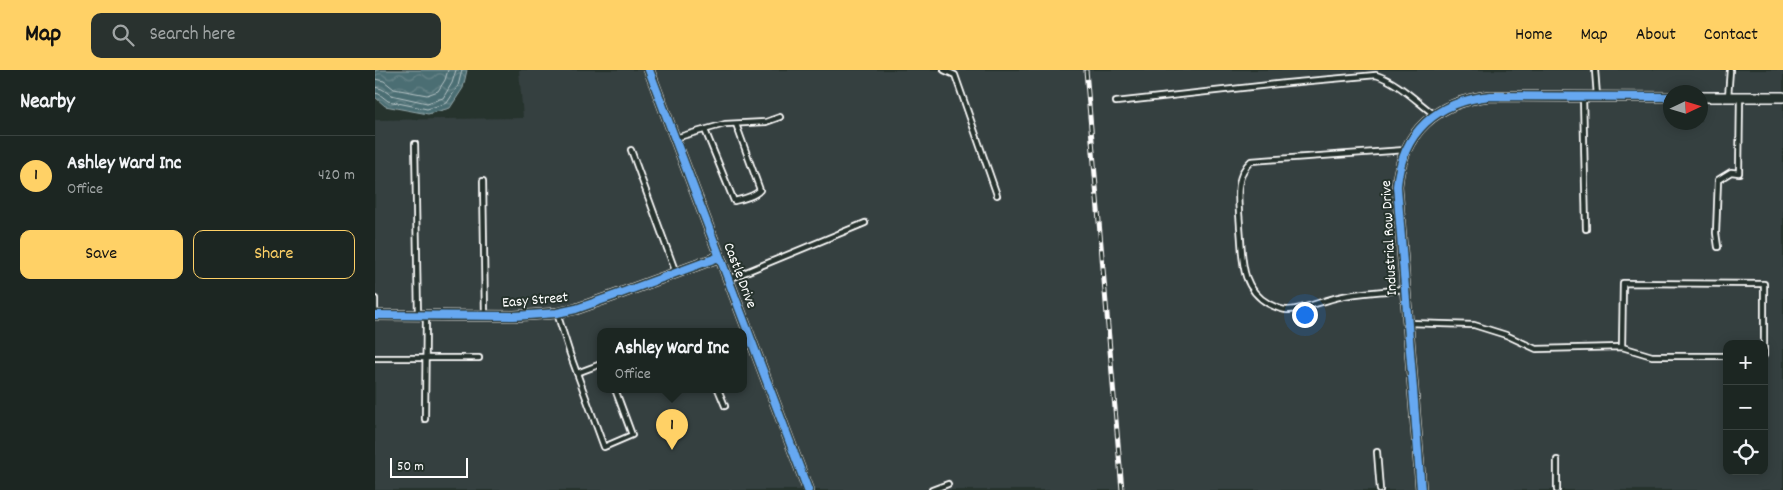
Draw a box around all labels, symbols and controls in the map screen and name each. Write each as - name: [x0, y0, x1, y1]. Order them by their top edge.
- search box: [91, 13, 441, 58]
- text: Map: [25, 18, 61, 52]
- icon: search: [109, 21, 137, 49]
- text: Search here: [149, 22, 235, 49]
- text: Home: [1515, 23, 1552, 48]
- text: Map: [1580, 23, 1608, 48]
- text: About: [1636, 23, 1676, 48]
- text: Contact: [1704, 23, 1758, 48]
- north arrow: [1663, 85, 1708, 130]
- text: Nearby: [20, 88, 75, 118]
- text: Ashley Ward Inc: [67, 151, 181, 178]
- text: 1: [34, 164, 38, 187]
- text: 420 m: [318, 164, 355, 187]
- text: Office: [67, 178, 103, 201]
- street label: Industrial Row Drive: [1376, 179, 1404, 296]
- button: Save: [20, 230, 183, 279]
- button: Share: [193, 230, 355, 279]
- street label: Castle Drive: [717, 240, 762, 312]
- street label: Easy Street: [501, 287, 570, 315]
- your location: [1292, 302, 1318, 328]
- popup: [597, 328, 747, 393]
- text: Ashley Ward Inc: [615, 336, 729, 363]
- map controls: [1723, 340, 1768, 475]
- button: +: [1723, 340, 1768, 385]
- text: Office: [615, 363, 651, 386]
- button: −: [1723, 385, 1768, 430]
- pin: 1: [656, 409, 688, 450]
- button: locate: [1723, 430, 1768, 475]
- scale bar: [390, 455, 467, 478]
- text: 50 m: [397, 457, 424, 477]

